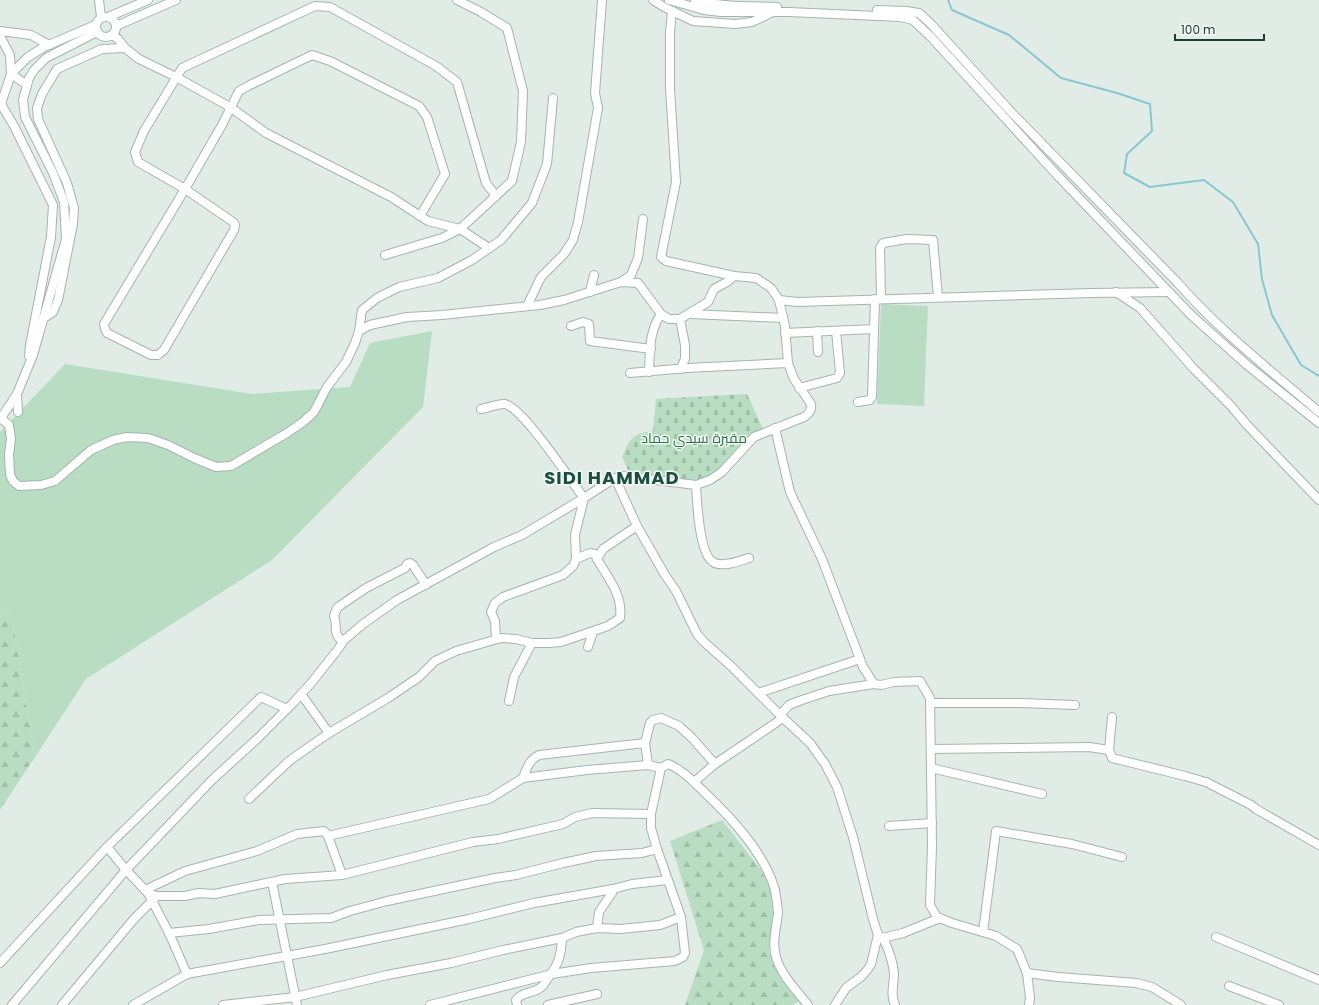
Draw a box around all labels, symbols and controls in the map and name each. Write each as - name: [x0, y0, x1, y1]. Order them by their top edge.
- scale bar: [1175, 16, 1264, 42]
- text: 100 m: [1181, 21, 1215, 38]
- park label: مقبرة سيدي حماد: [641, 428, 747, 450]
- district label: SIDI HAMMAD: [544, 465, 680, 490]

